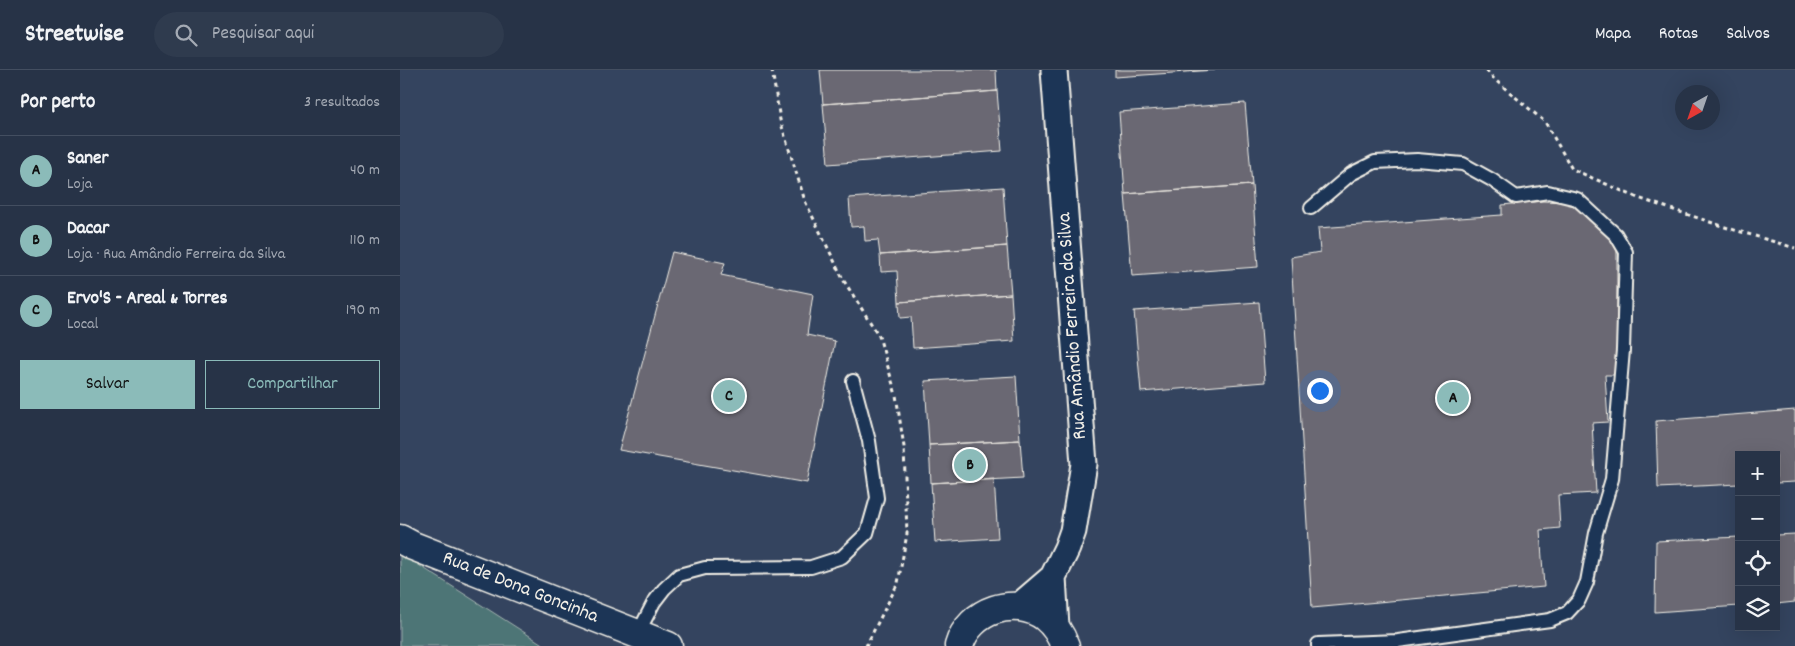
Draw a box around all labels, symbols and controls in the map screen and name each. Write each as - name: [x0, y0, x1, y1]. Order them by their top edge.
- search box: [154, 12, 504, 57]
- text: Streetwise: [25, 18, 124, 52]
- icon: search: [172, 21, 200, 49]
- text: Pesquisar aqui: [212, 21, 314, 48]
- text: Mapa: [1595, 22, 1631, 47]
- text: Rotas: [1659, 22, 1698, 47]
- text: Salvos: [1726, 22, 1770, 47]
- north arrow: [1675, 85, 1720, 130]
- text: Por perto: [20, 88, 95, 118]
- text: 3 resultados: [304, 91, 380, 114]
- text: Saner: [67, 146, 108, 173]
- text: A: [32, 159, 40, 182]
- text: 40 m: [350, 159, 380, 182]
- text: Loja: [67, 173, 92, 196]
- street label: Rua Amândio Ferreira da Silva: [1051, 211, 1095, 440]
- text: Dacar: [67, 216, 109, 243]
- text: B: [32, 229, 40, 252]
- text: 110 m: [350, 229, 380, 252]
- text: Loja · Rua Amândio Ferreira da Silva: [67, 243, 285, 266]
- text: Ervo'S - Areal & Torres: [67, 286, 227, 313]
- text: C: [32, 299, 40, 322]
- text: 190 m: [346, 299, 380, 322]
- text: Local: [67, 313, 98, 336]
- button: Salvar: [20, 360, 195, 409]
- button: Compartilhar: [205, 360, 380, 409]
- pin: C: [713, 377, 745, 415]
- your location: [1307, 378, 1333, 404]
- pin: A: [1437, 379, 1469, 417]
- pin: B: [954, 446, 986, 484]
- map controls: [1735, 451, 1780, 631]
- button: +: [1735, 451, 1780, 496]
- button: −: [1735, 496, 1780, 541]
- button: locate: [1735, 541, 1780, 586]
- street label: Rua de Dona Goncinha: [438, 545, 603, 632]
- button: layers: [1735, 586, 1780, 631]

